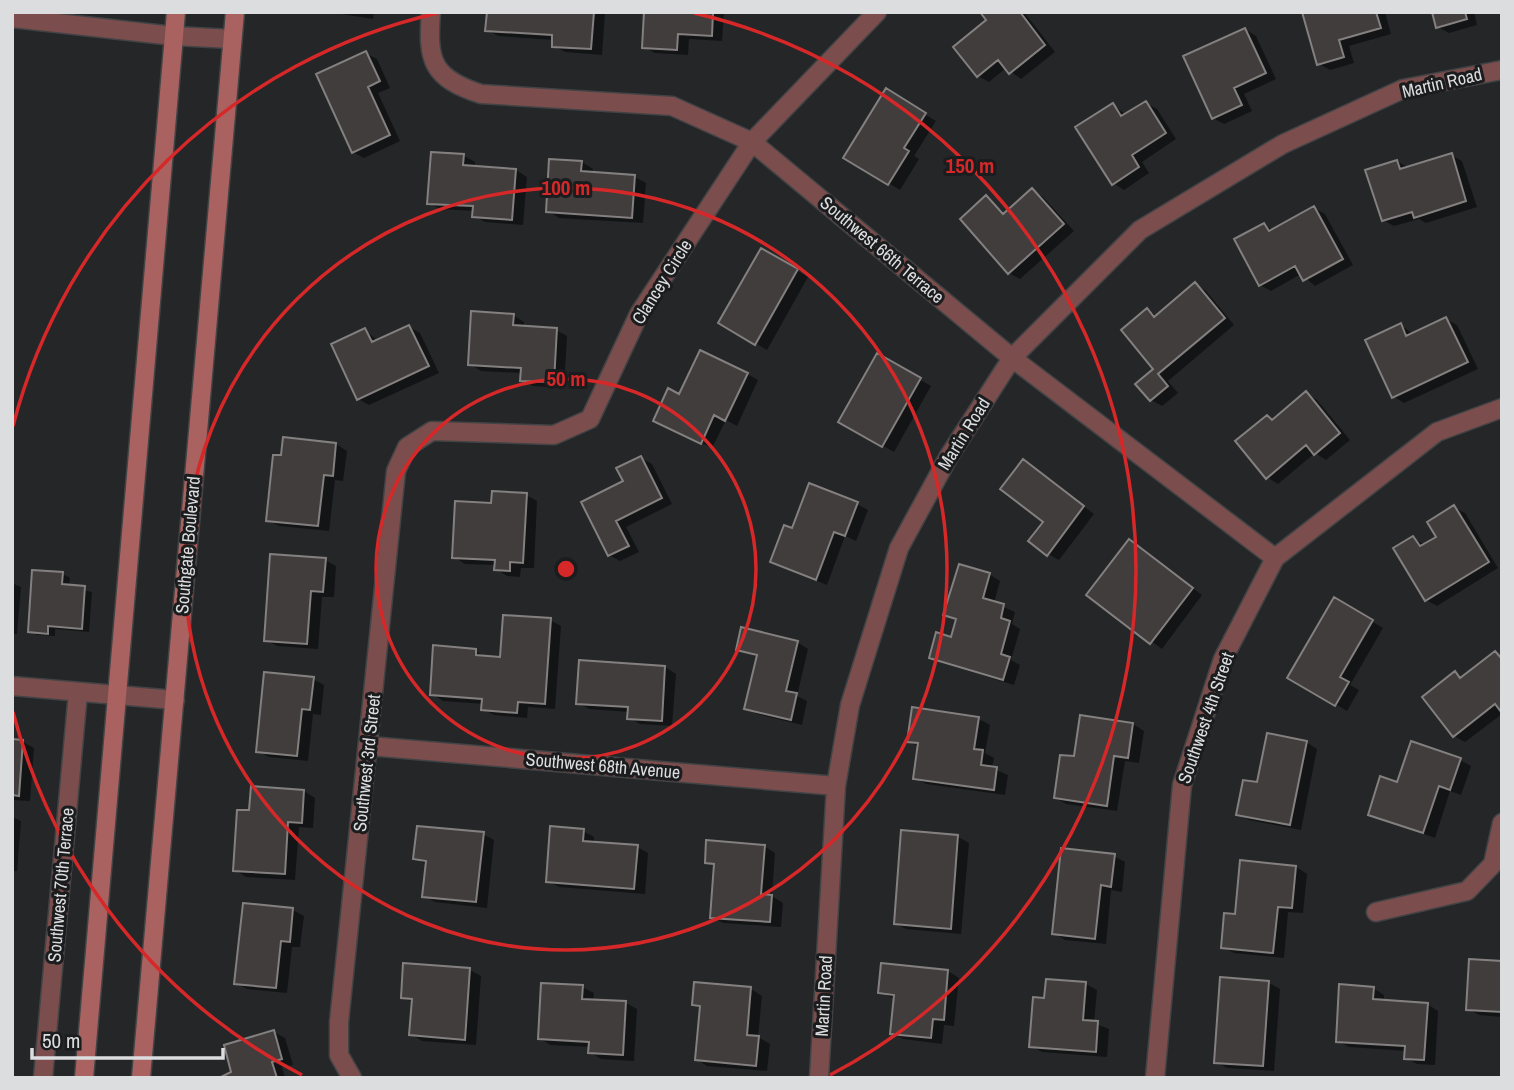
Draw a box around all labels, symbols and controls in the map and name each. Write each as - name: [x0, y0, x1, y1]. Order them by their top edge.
- street label: Martin Road: [1400, 61, 1484, 104]
- text: 150 m: [946, 151, 994, 180]
- text: 100 m: [542, 173, 590, 202]
- street label: Southwest 66th Terrace: [815, 190, 950, 309]
- street label: Clancey Circle: [626, 234, 698, 329]
- text: 50 m: [546, 364, 586, 393]
- street label: Martin Road: [931, 393, 996, 475]
- street label: Southgate Boulevard: [169, 475, 206, 615]
- centre of rings: [554, 557, 578, 581]
- street label: Southwest 4th Street: [1171, 649, 1240, 787]
- street label: Southwest 3rd Street: [347, 693, 386, 833]
- street label: Southwest 68th Avenue: [525, 746, 681, 785]
- street label: Southwest 70th Terrace: [41, 807, 80, 963]
- street label: Martin Road: [809, 955, 838, 1037]
- scale bar: [32, 1016, 222, 1060]
- text: 50 m: [42, 1026, 80, 1055]

